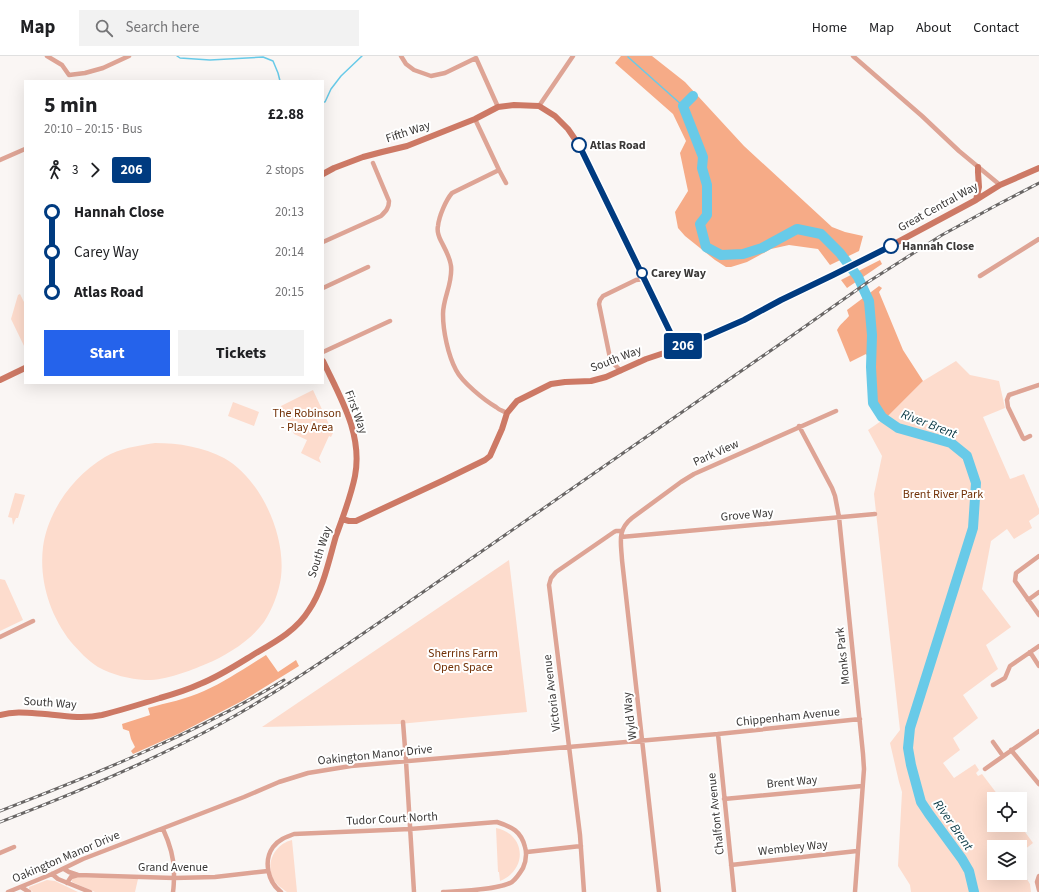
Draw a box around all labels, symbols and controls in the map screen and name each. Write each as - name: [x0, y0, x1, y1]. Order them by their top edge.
- search box: [79, 10, 359, 46]
- text: Map: [20, 14, 55, 41]
- icon: search: [93, 17, 115, 39]
- text: Search here: [125, 17, 199, 38]
- text: Home: [812, 18, 847, 38]
- text: Map: [869, 18, 894, 38]
- text: About: [916, 18, 951, 38]
- text: Contact: [973, 18, 1019, 38]
- text: 5 min: [44, 89, 98, 121]
- text: £2.88: [268, 104, 304, 125]
- street label: Fifth Way: [384, 117, 433, 147]
- text: 20:10 – 20:15 · Bus: [44, 120, 142, 138]
- marker: Atlas Road: [571, 137, 587, 153]
- place label: Atlas Road: [589, 137, 646, 154]
- icon: walk: [44, 159, 66, 181]
- icon: forward: [84, 159, 106, 181]
- text: 206: [120, 160, 143, 180]
- text: 3: [72, 161, 78, 179]
- text: 2 stops: [266, 161, 304, 179]
- street label: Great Central Way: [895, 178, 982, 236]
- text: Hannah Close: [74, 202, 164, 223]
- text: 20:13: [275, 203, 304, 221]
- marker: Hannah Close: [883, 238, 899, 254]
- place label: Hannah Close: [902, 238, 974, 255]
- text: Carey Way: [74, 242, 139, 263]
- text: 20:14: [275, 243, 304, 261]
- place label: Carey Way: [651, 265, 707, 282]
- marker: Carey Way: [636, 267, 648, 279]
- text: Atlas Road: [74, 282, 144, 303]
- text: 20:15: [275, 283, 304, 301]
- button: Start: [44, 330, 170, 376]
- button: Tickets: [178, 330, 304, 376]
- line badge: 206: [660, 333, 706, 359]
- text: 206: [672, 336, 694, 356]
- street label: South Way: [588, 341, 644, 376]
- street label: First Way: [340, 388, 372, 436]
- park label: The Robinson - Play Area: [273, 405, 341, 436]
- water label: River Brent: [899, 405, 960, 443]
- street label: Park View: [690, 435, 742, 471]
- park label: Brent River Park: [903, 486, 983, 503]
- street label: Grove Way: [720, 504, 774, 526]
- street label: South Way: [304, 524, 336, 580]
- street label: Monks Park: [832, 626, 854, 686]
- park label: Sherrins Farm Open Space: [428, 645, 498, 676]
- street label: Victoria Avenue: [539, 653, 565, 732]
- street label: Wyld Way: [619, 691, 641, 741]
- street label: South Way: [23, 693, 78, 713]
- street label: Chippenham Avenue: [735, 703, 841, 731]
- street label: Oakington Manor Drive: [317, 741, 433, 769]
- street label: Brent Way: [766, 771, 819, 793]
- street label: Chalfont Avenue: [703, 772, 729, 856]
- map controls: [987, 792, 1027, 880]
- button: locate: [987, 792, 1027, 832]
- water label: River Brent: [929, 796, 978, 855]
- street label: Tudor Court North: [346, 808, 438, 830]
- street label: Oakington Manor Drive: [10, 827, 122, 887]
- street label: Wembley Way: [757, 836, 829, 860]
- button: layers: [987, 840, 1027, 880]
- street label: Grand Avenue: [138, 859, 208, 876]

